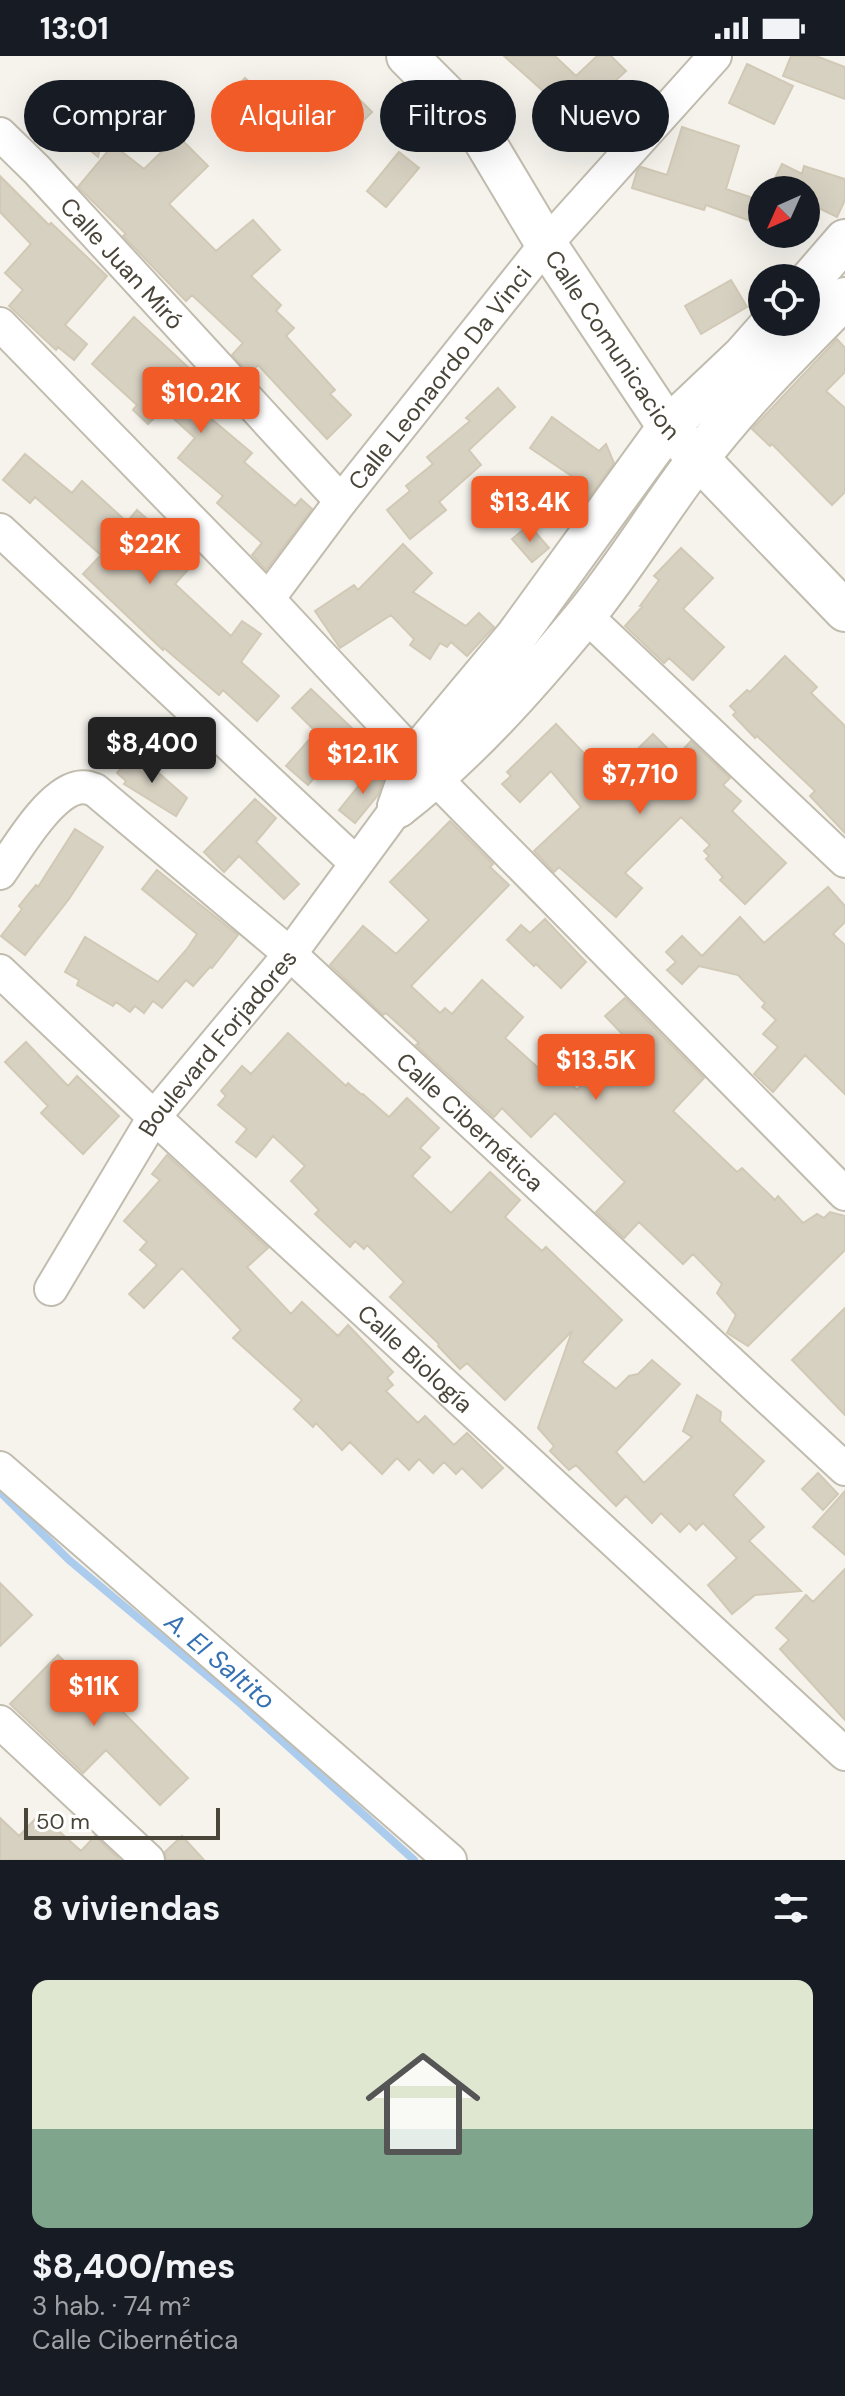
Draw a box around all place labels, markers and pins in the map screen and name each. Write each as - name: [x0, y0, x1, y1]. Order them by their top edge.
- pin: $10.2K: [136, 367, 266, 435]
- pin: $13.4K: [465, 476, 595, 544]
- pin: $22K: [103, 518, 197, 586]
- pin: $8,400: [87, 717, 217, 785]
- pin: $12.1K: [298, 728, 428, 796]
- pin: $7,710: [575, 748, 705, 816]
- pin: $13.5K: [531, 1034, 661, 1102]
- pin: $11K: [47, 1660, 141, 1728]

